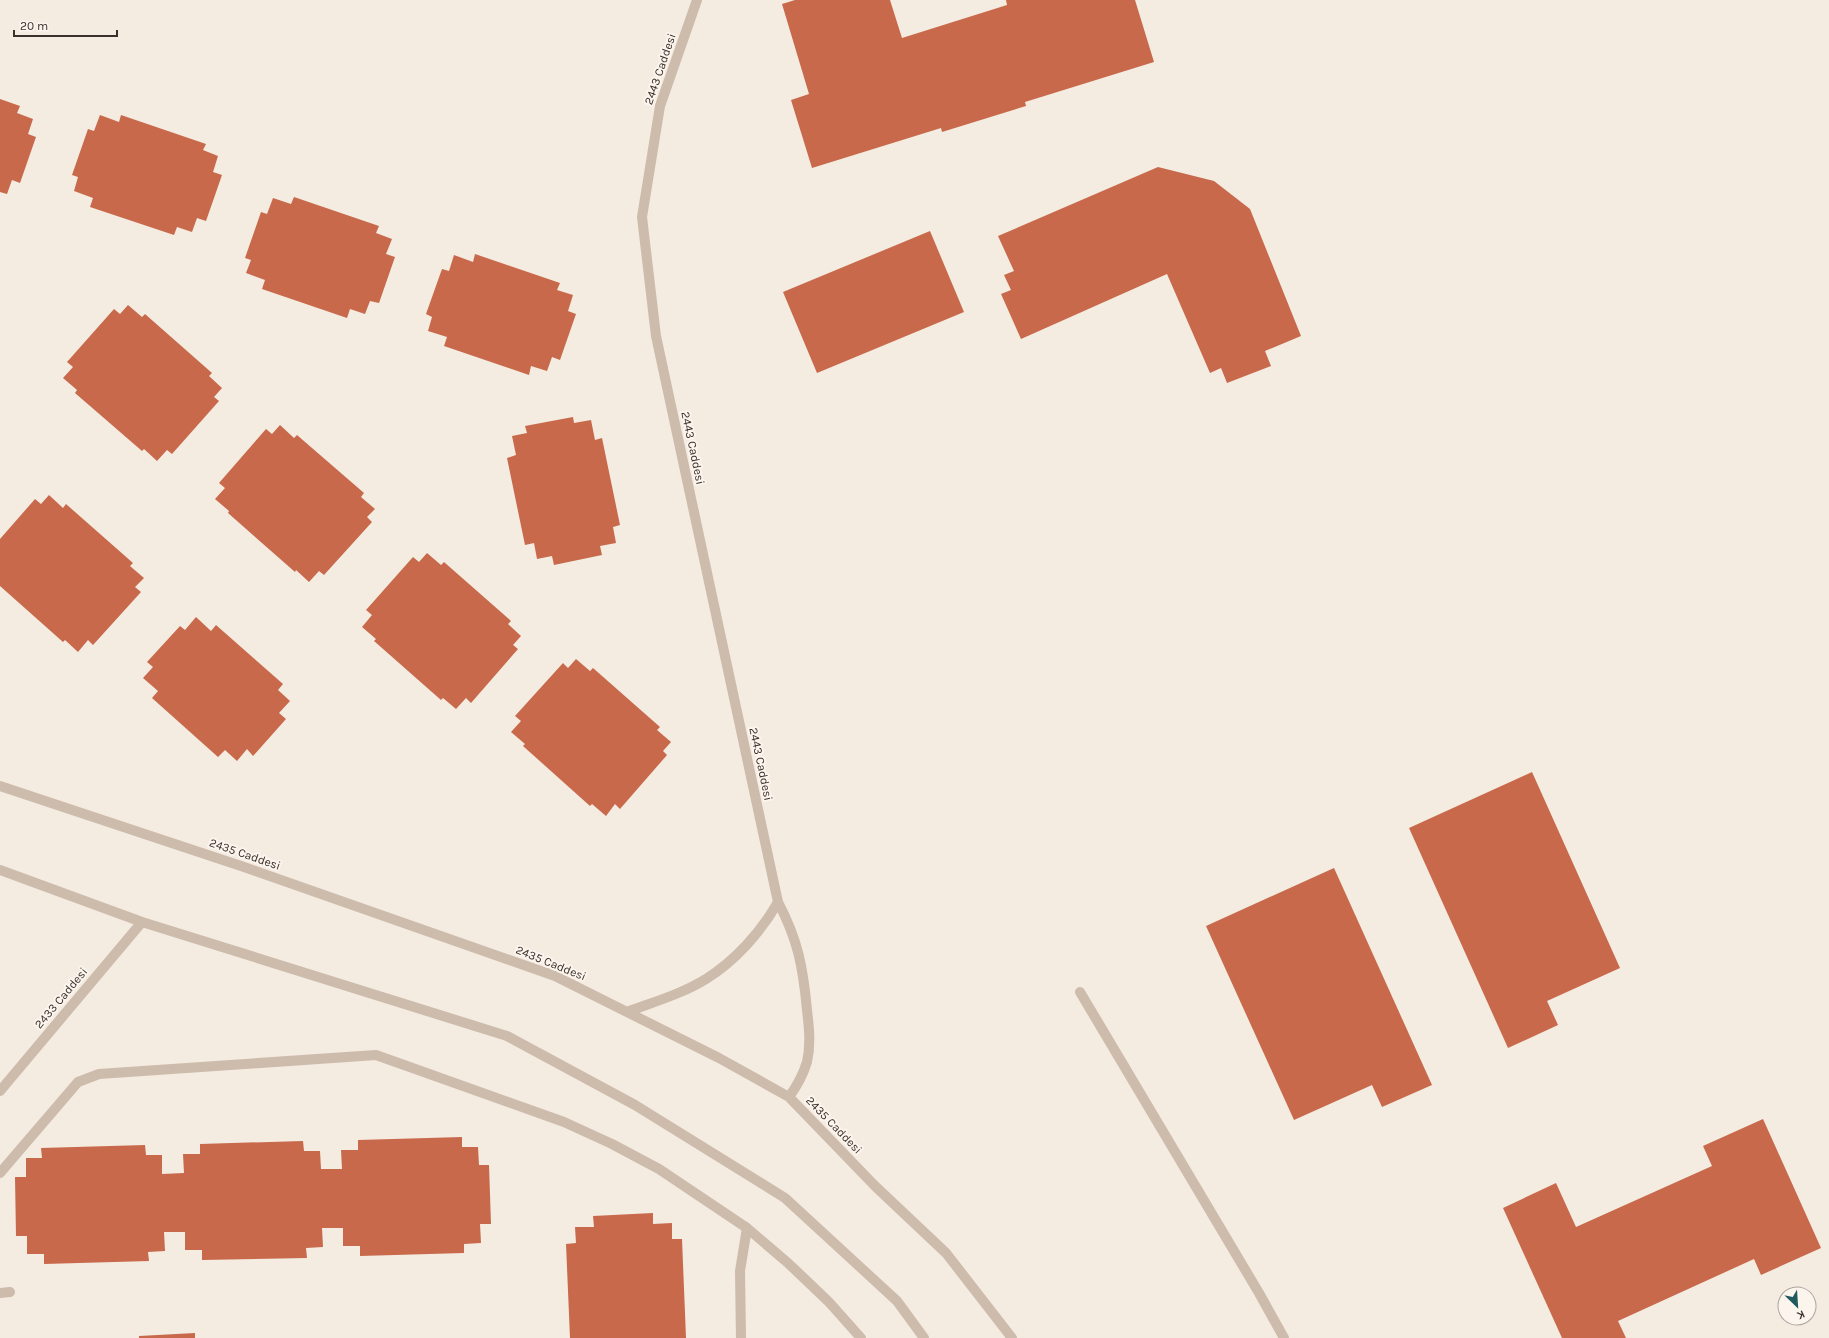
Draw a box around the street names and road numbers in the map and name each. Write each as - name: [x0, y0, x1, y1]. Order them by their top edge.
- street label: 2443 Caddesi: [641, 31, 679, 107]
- street label: 2443 Caddesi: [678, 410, 708, 486]
- street label: 2443 Caddesi: [746, 726, 776, 802]
- street label: 2435 Caddesi: [207, 835, 283, 873]
- street label: 2435 Caddesi: [514, 943, 588, 983]
- street label: 2433 Caddesi: [32, 965, 90, 1031]
- street label: 2435 Caddesi: [803, 1093, 865, 1157]

